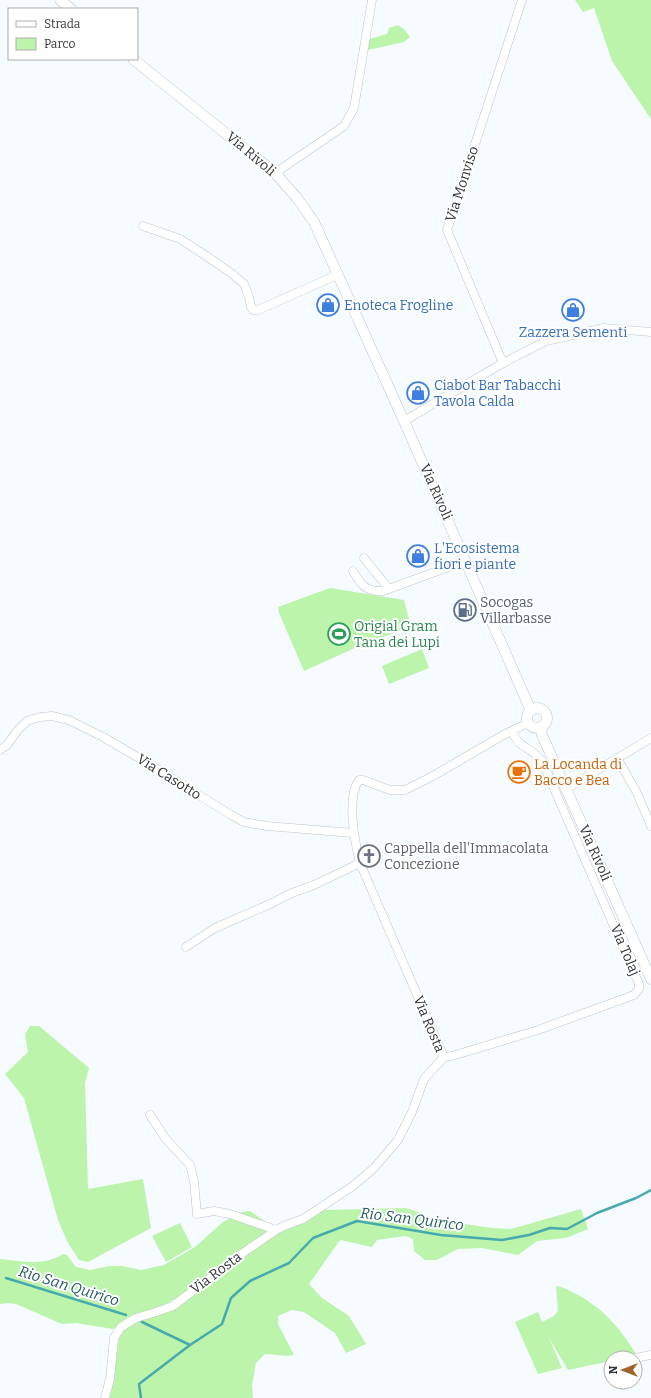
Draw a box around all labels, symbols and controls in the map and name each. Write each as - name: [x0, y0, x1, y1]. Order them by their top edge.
- legend: [8, 8, 138, 60]
- text: Strada: [44, 17, 81, 31]
- text: Parco: [44, 37, 75, 51]
- street label: Via Rivoli: [223, 128, 279, 180]
- street label: Via Monviso: [442, 144, 482, 224]
- shop icon: Enoteca Frogline: [315, 292, 341, 318]
- place label: Enoteca Frogline: [344, 297, 453, 314]
- shop icon: Zazzera Sementi: [560, 297, 586, 323]
- place label: Zazzera Sementi: [519, 324, 627, 341]
- place label: Ciabot Bar Tabacchi Tavola Calda: [434, 377, 561, 410]
- shop icon: Ciabot Bar Tabacchi Tavola Calda: [405, 380, 431, 406]
- street label: Via Rivoli: [416, 461, 456, 523]
- place label: L'Ecosistema fiori e piante: [434, 540, 520, 573]
- shop icon: L'Ecosistema fiori e piante: [405, 543, 431, 569]
- place label: Socogas Villarbasse: [480, 594, 552, 627]
- fuel station icon: Socogas Villarbasse: [452, 597, 478, 623]
- place label: Origial Gram Tana dei Lupi: [354, 618, 440, 651]
- sports icon: Origial Gram Tana dei Lupi: [326, 621, 352, 647]
- street label: Via Casotto: [134, 751, 204, 803]
- place label: La Locanda di Bacco e Bea: [534, 756, 622, 789]
- cafe icon: La Locanda di Bacco e Bea: [506, 759, 532, 785]
- street label: Via Rivoli: [575, 822, 615, 884]
- place label: Cappella dell'Immacolata Concezione: [384, 840, 549, 873]
- church icon: Cappella dell'Immacolata Concezione: [356, 843, 382, 869]
- street label: Via Tolaj: [607, 922, 643, 978]
- street label: Via Rosta: [409, 993, 449, 1055]
- water label: Rio San Quirico: [359, 1204, 465, 1234]
- street label: Via Rosta: [187, 1248, 245, 1298]
- water label: Rio San Quirico: [17, 1262, 121, 1310]
- north arrow: [603, 1350, 643, 1390]
- text: N: [607, 1365, 620, 1374]

